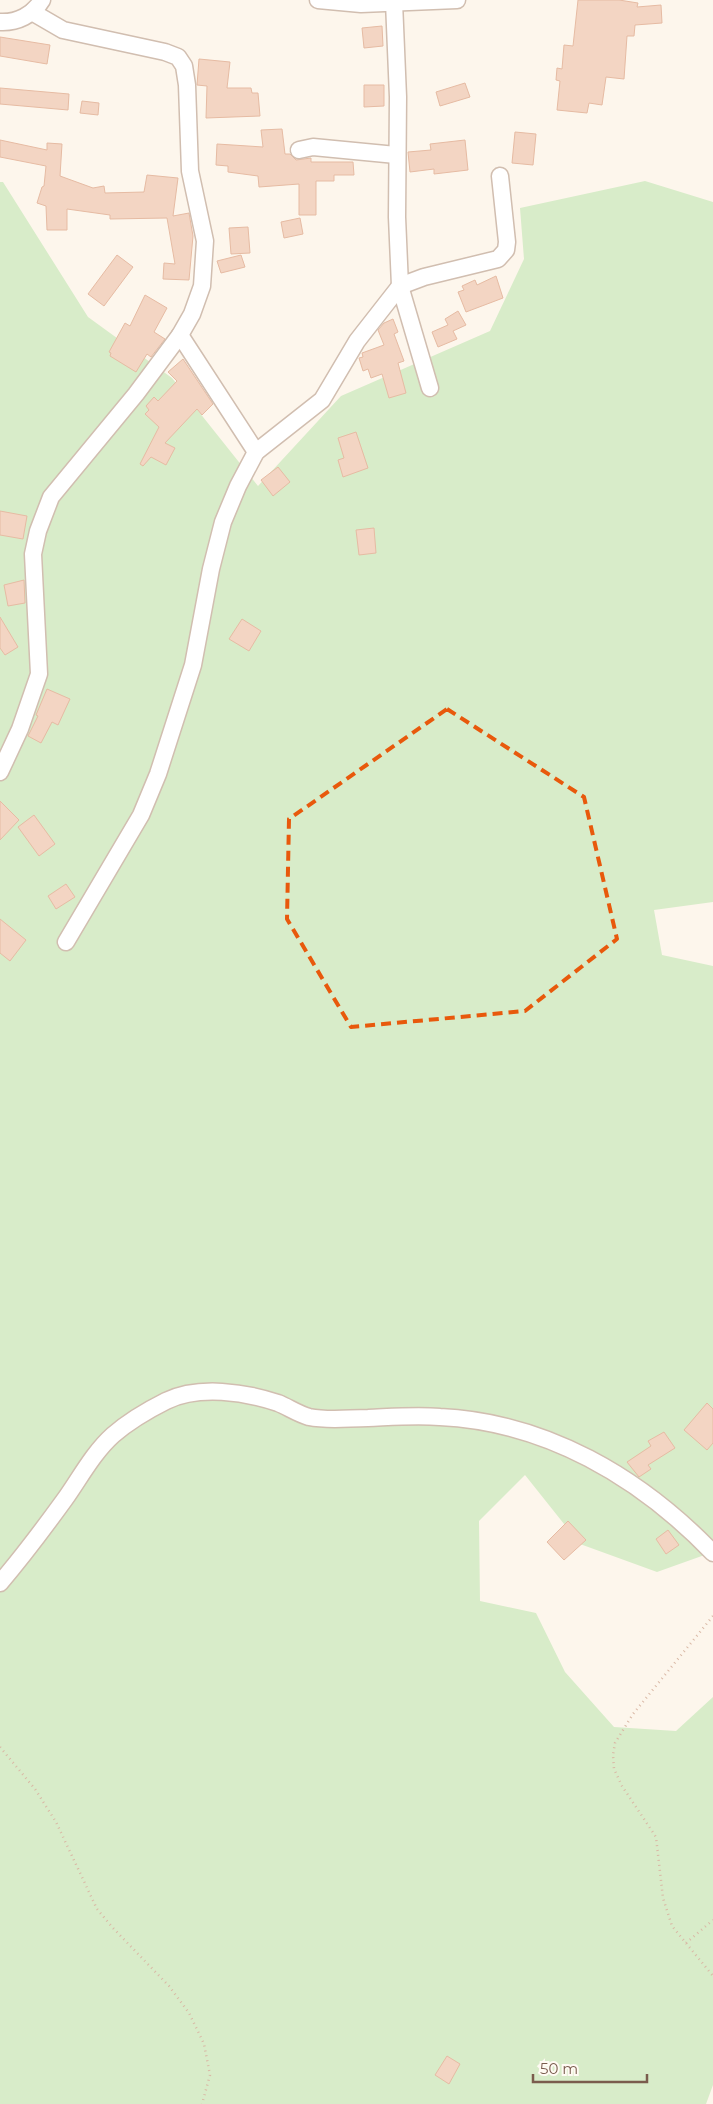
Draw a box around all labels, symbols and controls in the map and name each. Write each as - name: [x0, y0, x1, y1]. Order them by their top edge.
- scale bar: [533, 2052, 647, 2084]
- text: 50 m: [540, 2059, 578, 2078]

